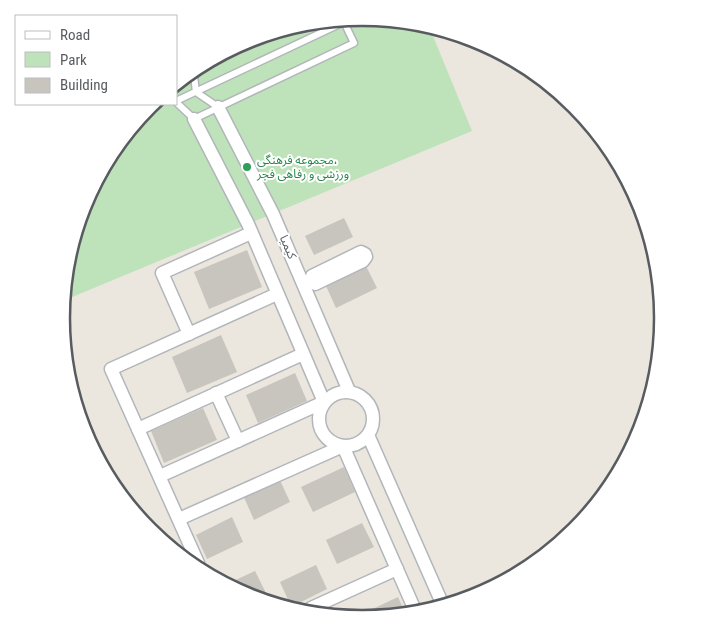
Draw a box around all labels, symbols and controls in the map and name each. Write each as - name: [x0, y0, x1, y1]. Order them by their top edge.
- legend: [15, 15, 178, 105]
- text: Road: [60, 26, 90, 44]
- text: Park: [60, 51, 87, 69]
- text: Building: [60, 76, 108, 94]
- place label: مجموعه فرهنگی، ورزشی و رفاهی فجر: [256, 153, 349, 181]
- marker: مجموعه فرهنگی، ورزشی و رفاهی فجر: [241, 161, 253, 173]
- street label: کیمیا: [277, 233, 300, 262]

